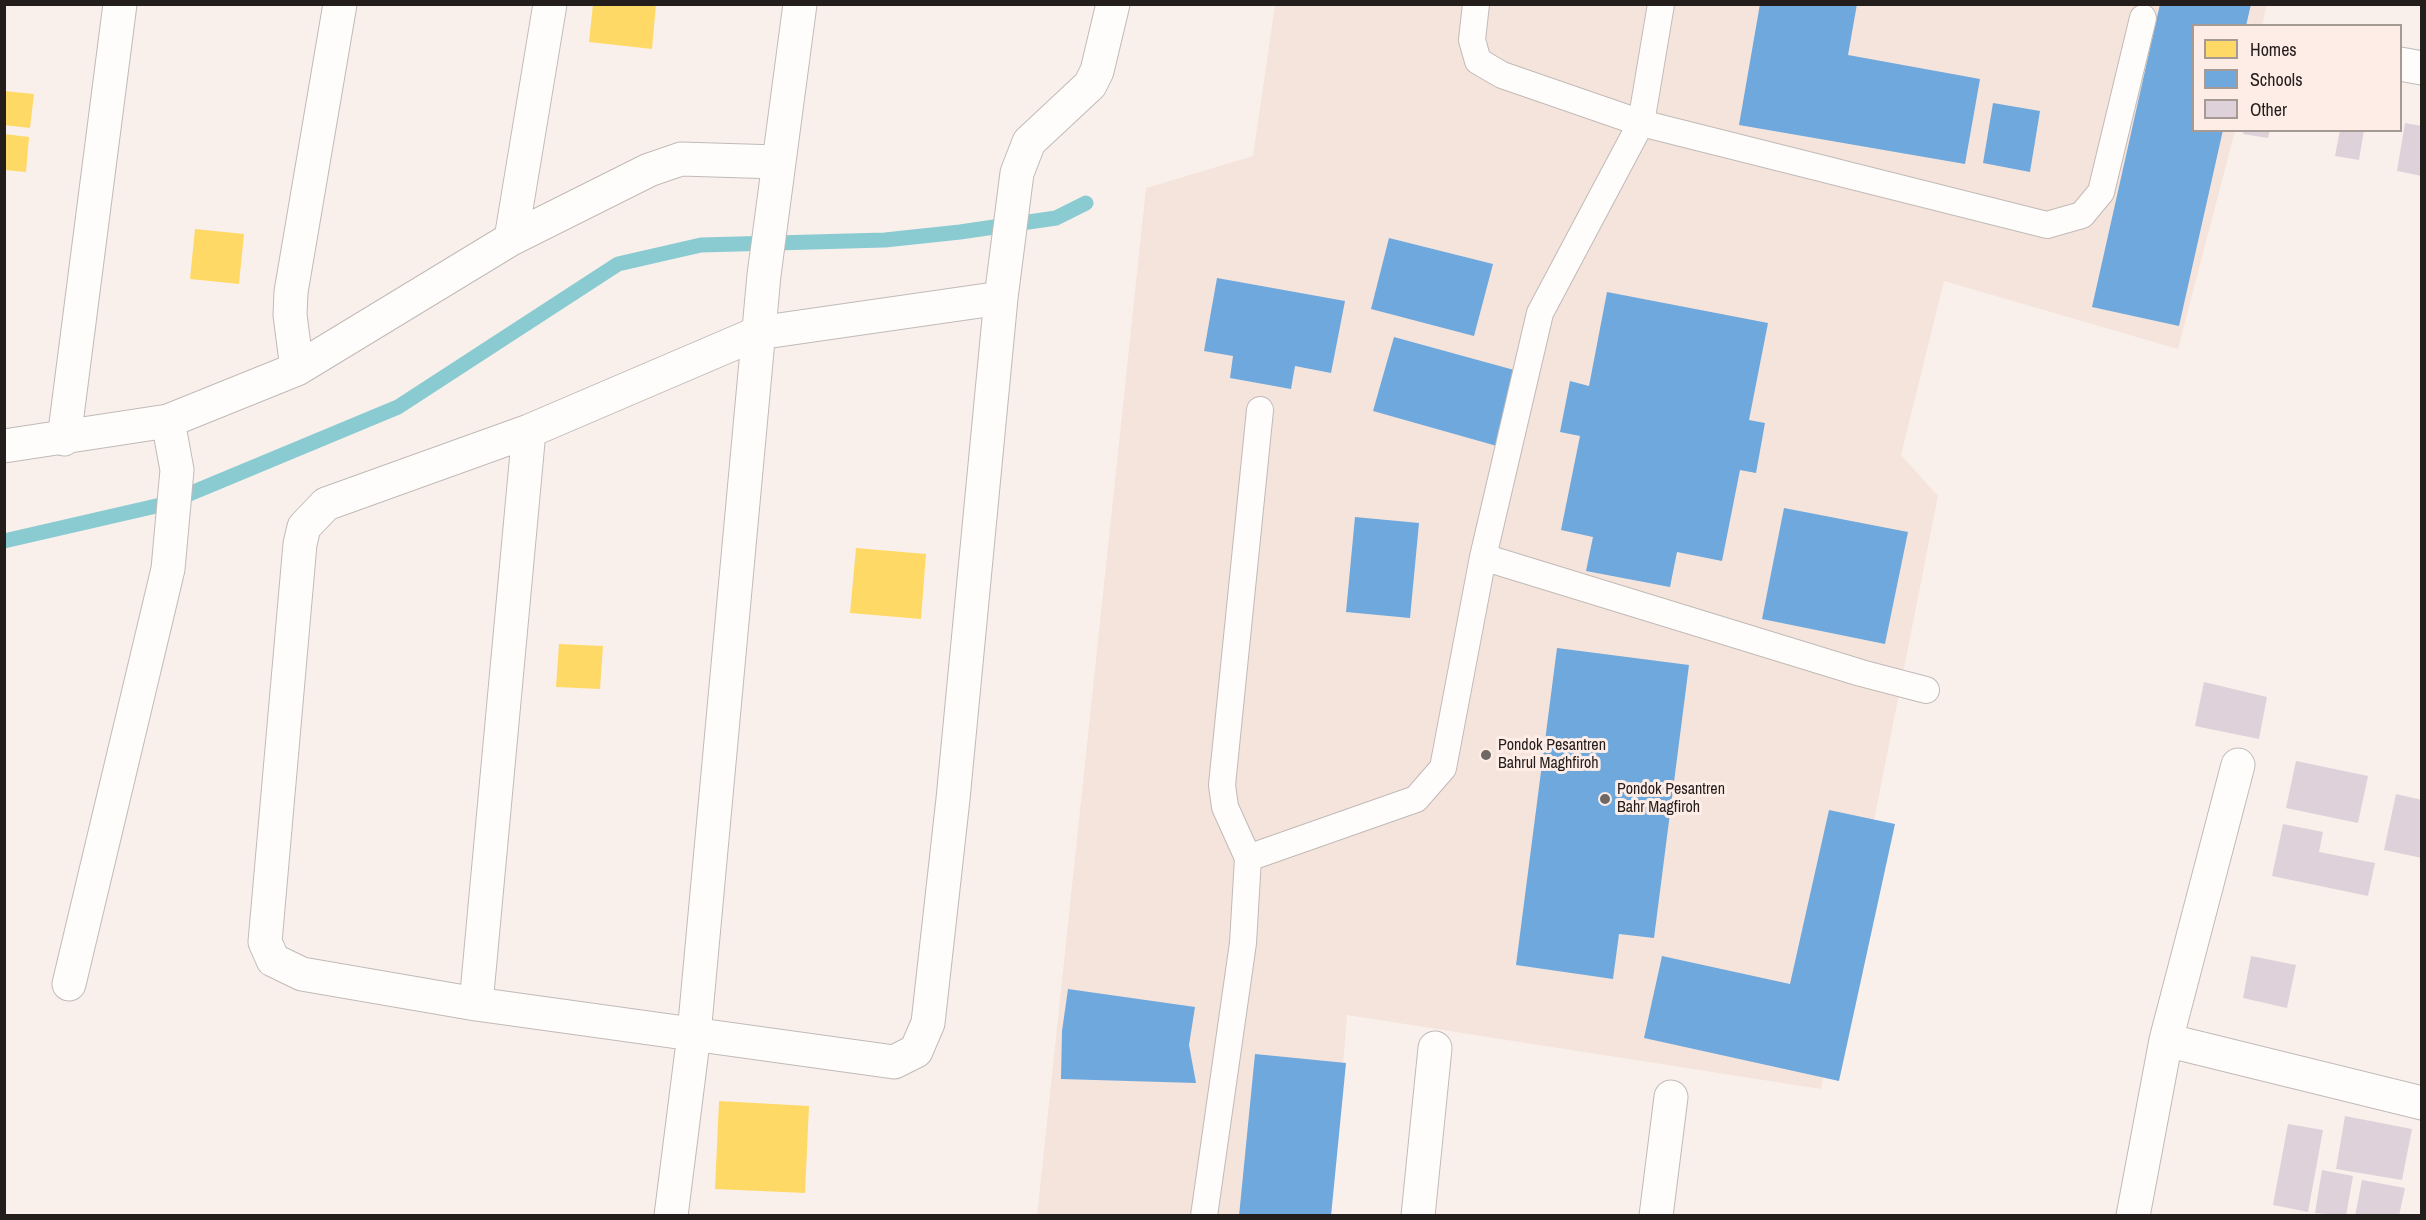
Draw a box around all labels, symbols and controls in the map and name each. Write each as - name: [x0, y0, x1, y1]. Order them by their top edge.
- legend: [2192, 24, 2402, 132]
- text: Homes: [2250, 37, 2297, 62]
- text: Schools: [2250, 67, 2303, 92]
- text: Other: [2250, 97, 2287, 122]
- place label: Pondok Pesantren Bahrul Maghfiroh: [1498, 736, 1606, 774]
- marker: Pondok Pesantren Bahrul Maghfiroh: [1479, 748, 1493, 762]
- place label: Pondok Pesantren Bahr Magfiroh: [1617, 780, 1725, 818]
- marker: Pondok Pesantren Bahr Magfiroh: [1598, 792, 1612, 806]

